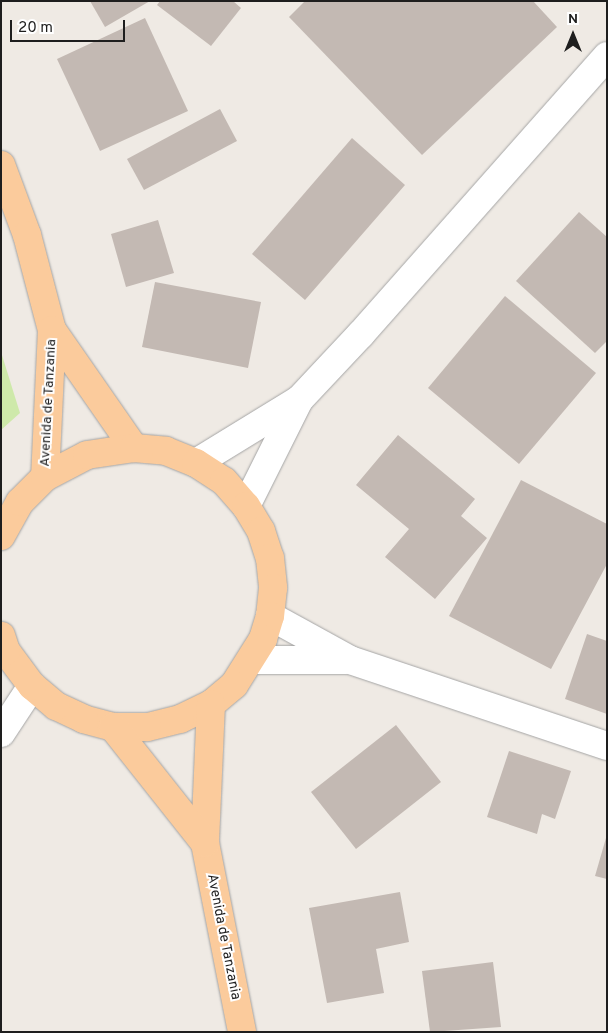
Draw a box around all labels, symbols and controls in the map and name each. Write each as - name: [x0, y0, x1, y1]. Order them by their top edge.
- scale bar: [12, 10, 128, 42]
- north arrow: [548, 10, 598, 60]
- text: N: [568, 11, 578, 28]
- text: 20 m: [18, 19, 53, 38]
- street label: Avenida de Tanzania: [37, 338, 61, 468]
- street label: Avenida de Tanzania: [203, 872, 243, 1002]

